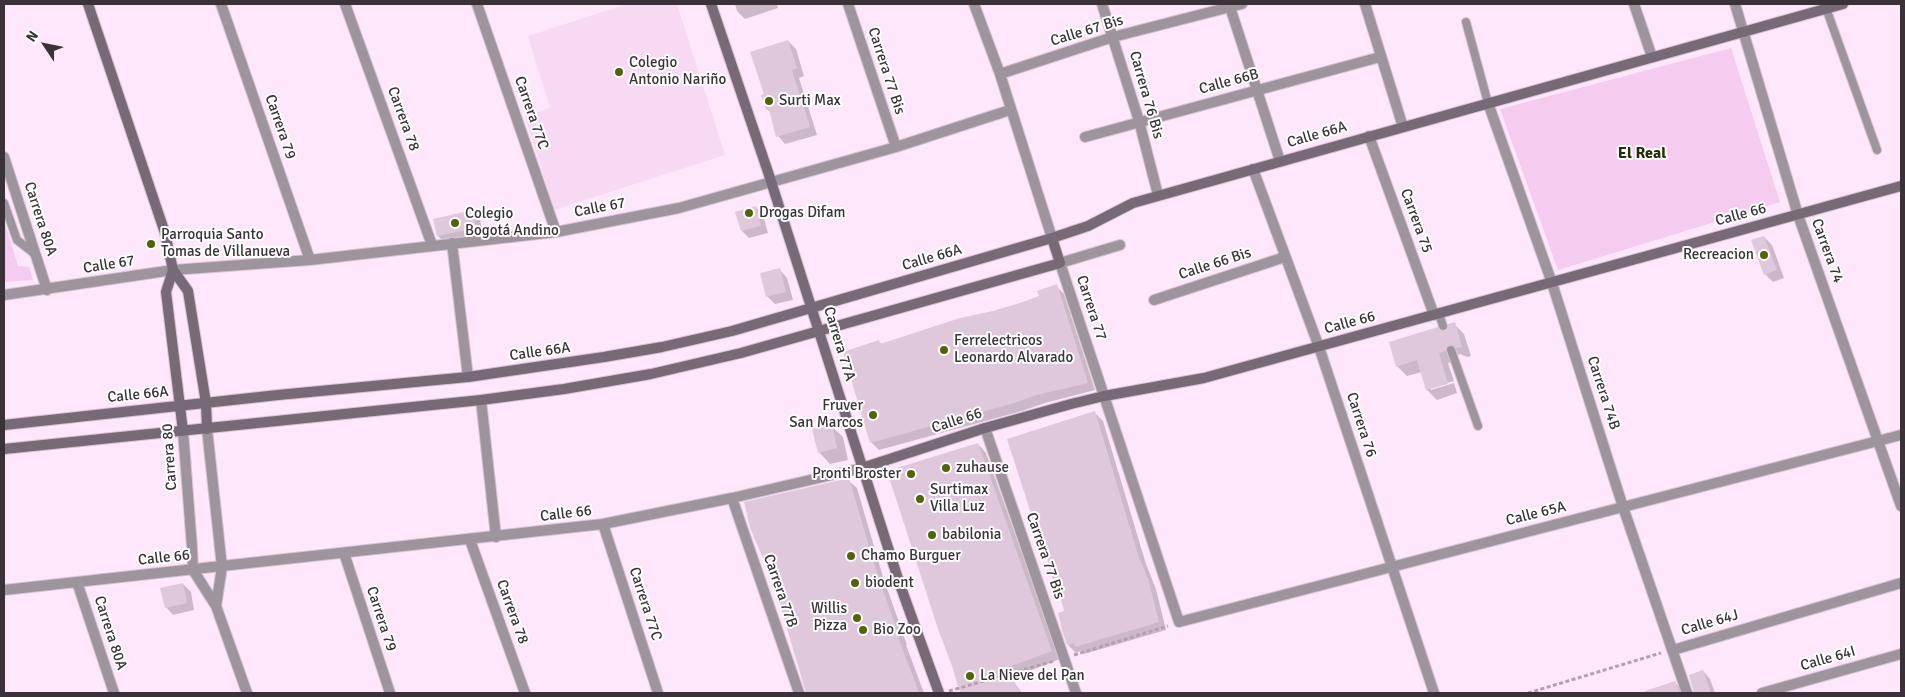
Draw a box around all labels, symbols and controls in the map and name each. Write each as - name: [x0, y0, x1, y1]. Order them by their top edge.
- street label: Calle 67 Bis: [1048, 11, 1126, 51]
- north arrow: [20, 20, 70, 70]
- street label: Carrera 77 Bis: [863, 25, 909, 117]
- text: N: [22, 28, 42, 45]
- street label: Carrera 76 Bis: [1125, 49, 1167, 141]
- place label: Colegio Antonio Nariño: [629, 54, 726, 89]
- street label: Calle 66B: [1197, 65, 1261, 99]
- marker: Colegio Antonio Nariño: [613, 66, 625, 78]
- street label: Carrera 77C: [510, 74, 552, 152]
- street label: Carrera 78: [383, 84, 423, 154]
- street label: Carrera 79: [261, 92, 299, 162]
- place label: Surti Max: [779, 92, 841, 110]
- marker: Surti Max: [763, 95, 775, 107]
- street label: Calle 66A: [1285, 118, 1349, 152]
- district label: El Real: [1618, 144, 1666, 164]
- street label: Carrera 80A: [20, 180, 60, 258]
- street label: Carrera 75: [1396, 186, 1436, 256]
- street label: Calle 67: [573, 194, 627, 222]
- street label: Calle 66: [1714, 200, 1768, 230]
- place label: Drogas Difam: [759, 204, 845, 222]
- place label: Colegio Bogotá Andino: [465, 205, 559, 240]
- marker: Drogas Difam: [743, 207, 755, 219]
- street label: Carrera 74: [1807, 216, 1847, 286]
- marker: Colegio Bogotá Andino: [449, 217, 461, 229]
- place label: Parroquia Santo Tomas de Villanueva: [161, 226, 290, 261]
- marker: Parroquia Santo Tomas de Villanueva: [145, 238, 157, 250]
- street label: Calle 66A: [900, 241, 964, 275]
- street label: Calle 66 Bis: [1177, 244, 1253, 284]
- place label: Recreacion: [1683, 246, 1754, 264]
- marker: Recreacion: [1758, 249, 1770, 261]
- street label: Calle 67: [82, 252, 136, 278]
- street label: Carrera 77: [1072, 273, 1110, 343]
- street label: Carrera 77A: [819, 305, 859, 383]
- street label: Calle 66: [1323, 308, 1377, 338]
- place label: Ferrelectricos Leonardo Alvarado: [954, 332, 1073, 367]
- street label: Calle 66A: [508, 339, 572, 365]
- marker: Ferrelectricos Leonardo Alvarado: [938, 344, 950, 356]
- street label: Carrera 74B: [1583, 354, 1623, 432]
- street label: Calle 66A: [107, 383, 169, 407]
- street label: Carrera 76: [1342, 390, 1380, 460]
- place label: Fruver San Marcos: [789, 397, 863, 432]
- street label: Calle 66: [929, 404, 985, 438]
- marker: Fruver San Marcos: [867, 409, 879, 421]
- street label: Carrera 80: [159, 423, 181, 491]
- place label: zuhause: [956, 459, 1009, 477]
- marker: zuhause: [940, 462, 952, 474]
- place label: Pronti Broster: [812, 465, 901, 483]
- marker: Pronti Broster: [905, 468, 917, 480]
- place label: Surtimax Villa Luz: [930, 481, 988, 516]
- marker: Surtimax Villa Luz: [914, 493, 926, 505]
- street label: Calle 65A: [1504, 498, 1568, 530]
- street label: Calle 66: [539, 502, 593, 526]
- street label: Carrera 77 Bis: [1022, 510, 1068, 602]
- place label: babilonia: [942, 526, 1001, 544]
- marker: babilonia: [926, 529, 938, 541]
- street label: Calle 66: [137, 546, 191, 570]
- place label: Chamo Burguer: [861, 547, 961, 565]
- marker: Chamo Burguer: [845, 550, 857, 562]
- street label: Carrera 77B: [759, 552, 801, 630]
- street label: Carrera 77C: [625, 565, 665, 643]
- place label: biodent: [865, 574, 914, 592]
- street label: Carrera 78: [492, 577, 532, 647]
- marker: biodent: [849, 577, 861, 589]
- street label: Carrera 79: [362, 584, 400, 654]
- street label: Carrera 80A: [90, 594, 130, 672]
- place label: Willis Pizza: [811, 600, 847, 635]
- street label: Calle 64J: [1679, 606, 1741, 640]
- marker: Willis Pizza: [851, 612, 863, 624]
- place label: Bio Zoo: [873, 621, 921, 639]
- marker: Bio Zoo: [857, 624, 869, 636]
- street label: Calle 64I: [1798, 643, 1858, 675]
- place label: La Nieve del Pan: [980, 667, 1085, 685]
- marker: La Nieve del Pan: [964, 670, 976, 682]

